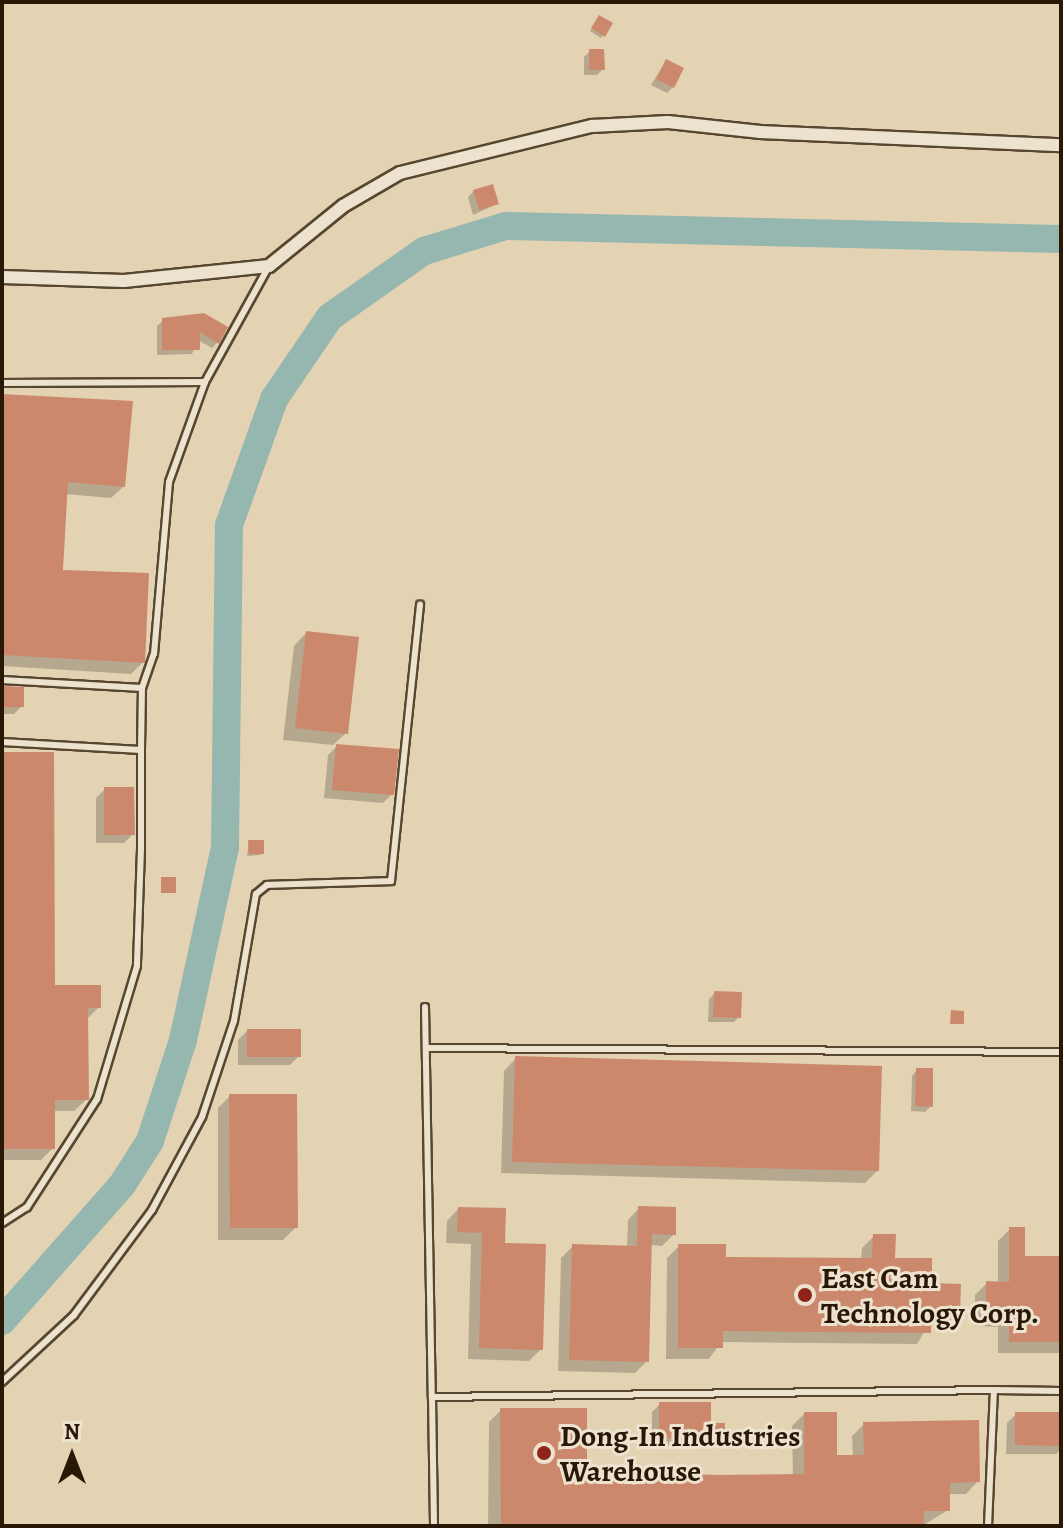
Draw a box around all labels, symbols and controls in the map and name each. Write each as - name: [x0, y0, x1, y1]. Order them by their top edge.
- place label: East Cam Technology Corp.: [821, 1260, 1039, 1330]
- marker: East Cam Technology Corp.: [796, 1286, 814, 1304]
- north arrow: [32, 1416, 112, 1496]
- text: N: [64, 1417, 80, 1447]
- place label: Dong-In Industries Warehouse: [560, 1418, 800, 1488]
- marker: Dong-In Industries Warehouse: [535, 1444, 553, 1462]

